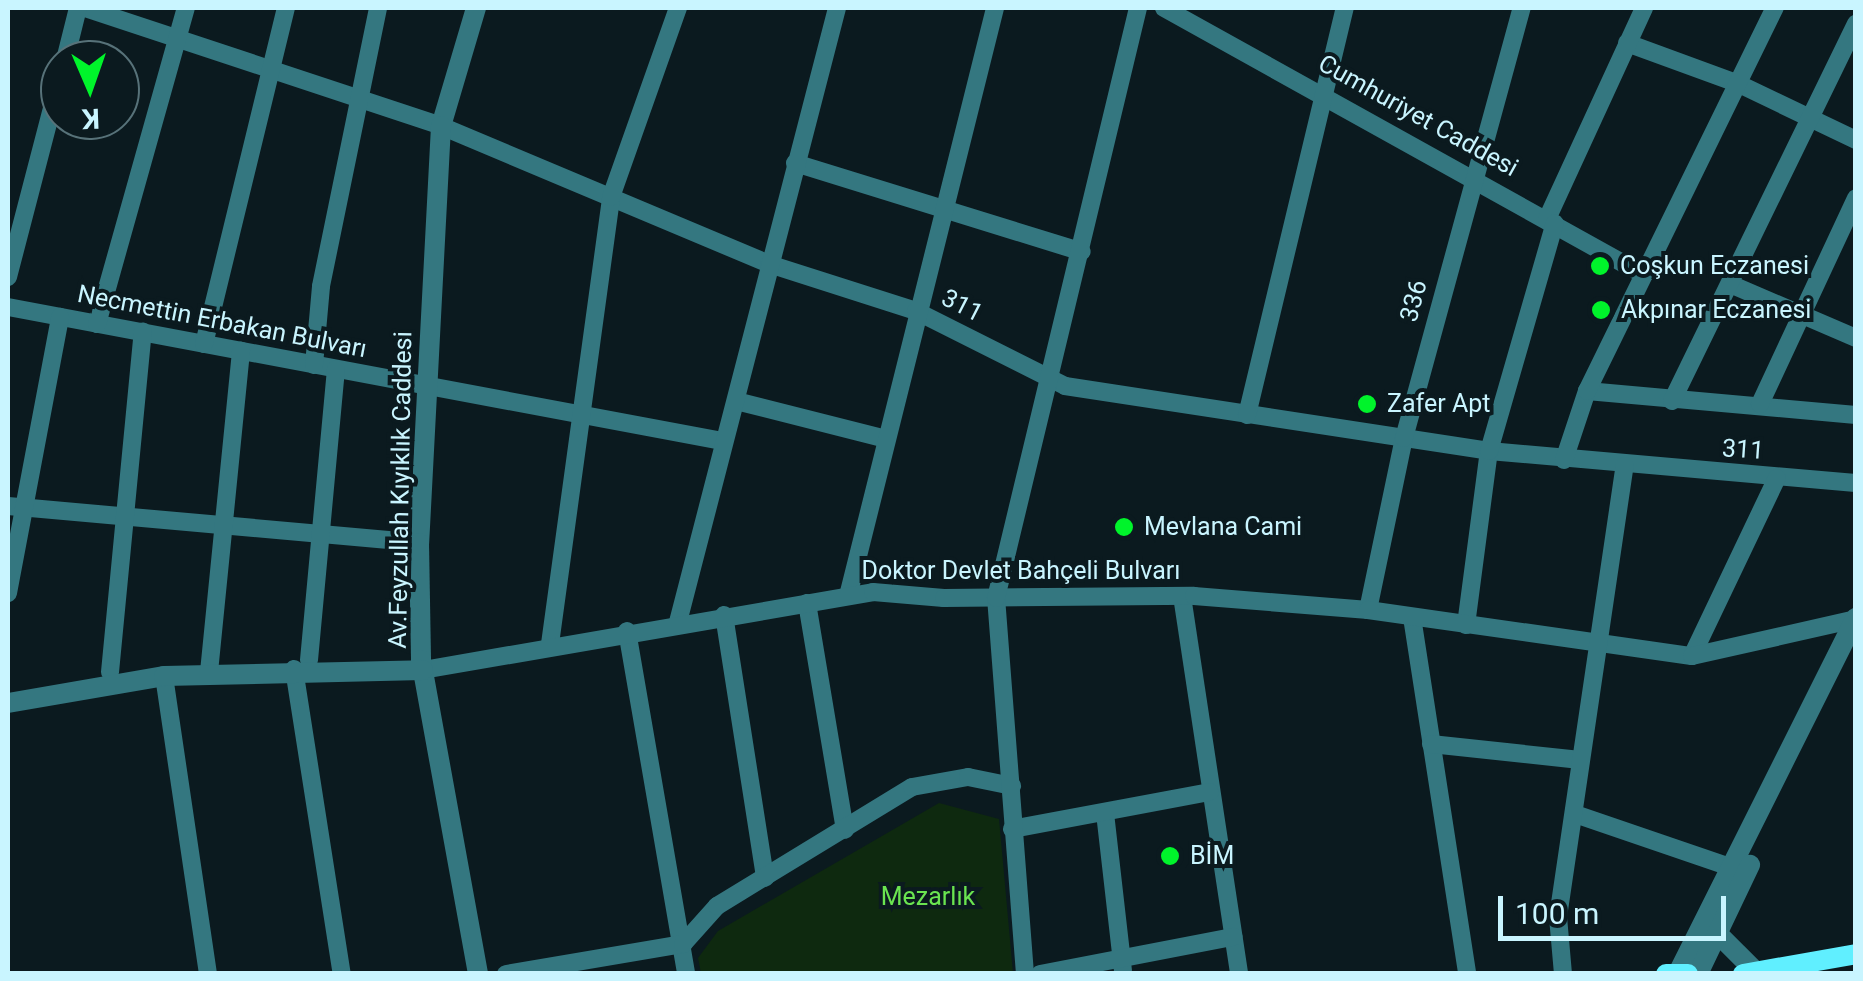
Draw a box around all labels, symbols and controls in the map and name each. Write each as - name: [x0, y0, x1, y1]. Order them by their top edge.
- north arrow: [40, 40, 140, 140]
- street label: Cumhuriyet Caddesi: [1313, 49, 1523, 183]
- text: K: [82, 102, 100, 135]
- place label: Coşkun Eczanesi: [1620, 251, 1809, 281]
- marker: Coşkun Eczanesi: [1589, 255, 1611, 277]
- street label: 336: [1394, 277, 1434, 325]
- street label: Necmettin Erbakan Bulvarı: [75, 279, 369, 365]
- street label: 311: [936, 283, 988, 329]
- place label: Akpınar Eczanesi: [1621, 295, 1811, 325]
- marker: Akpınar Eczanesi: [1590, 299, 1612, 321]
- street label: Av.Feyzullah Kıyıklık Caddesi: [383, 331, 419, 649]
- place label: Zafer Apt: [1387, 389, 1490, 419]
- marker: Zafer Apt: [1356, 393, 1378, 415]
- street label: 311: [1721, 434, 1765, 466]
- place label: Mevlana Cami: [1144, 512, 1302, 542]
- marker: Mevlana Cami: [1113, 516, 1135, 538]
- street label: Doktor Devlet Bahçeli Bulvarı: [862, 556, 1180, 586]
- place label: BİM: [1190, 841, 1234, 871]
- marker: BİM: [1159, 845, 1181, 867]
- scale bar: [1503, 876, 1730, 938]
- park label: Mezarlık: [881, 882, 975, 912]
- text: 100 m: [1515, 896, 1599, 931]

